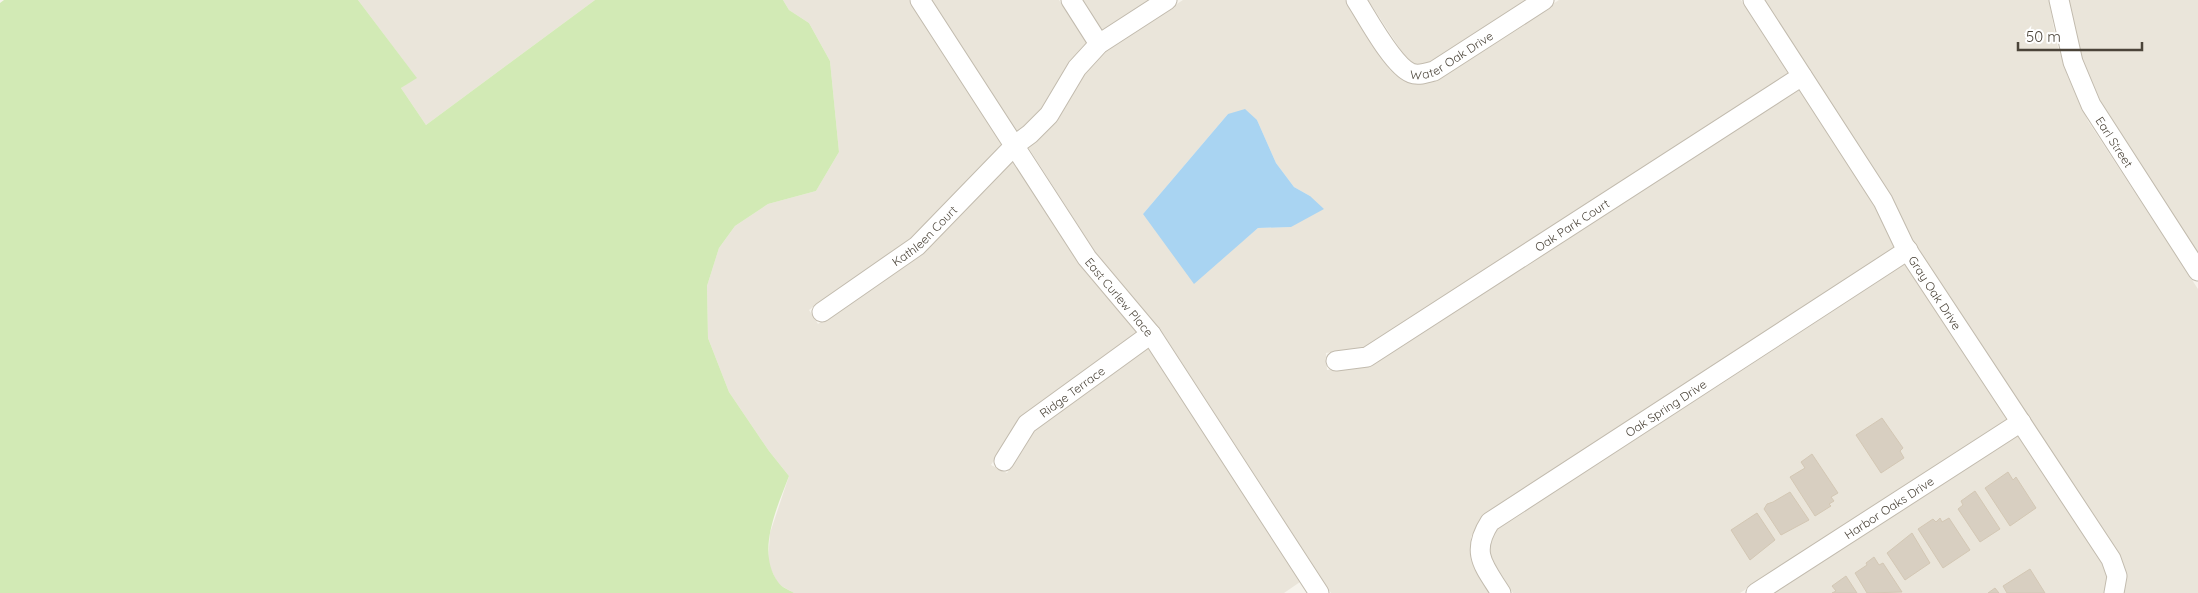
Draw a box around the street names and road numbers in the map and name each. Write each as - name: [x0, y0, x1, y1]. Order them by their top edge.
- street label: Water Oak Drive: [1410, 27, 1496, 82]
- street label: Earl Street: [2093, 114, 2137, 170]
- street label: Oak Park Court: [1532, 195, 1612, 254]
- street label: Kathleen Court: [889, 202, 960, 269]
- street label: Gray Oak Drive: [1906, 253, 1965, 332]
- street label: East Curlew Place: [1082, 254, 1157, 339]
- street label: Ridge Terrace: [1036, 363, 1108, 420]
- street label: Oak Spring Drive: [1622, 376, 1709, 440]
- street label: Harbor Oaks Drive: [1841, 473, 1937, 542]

